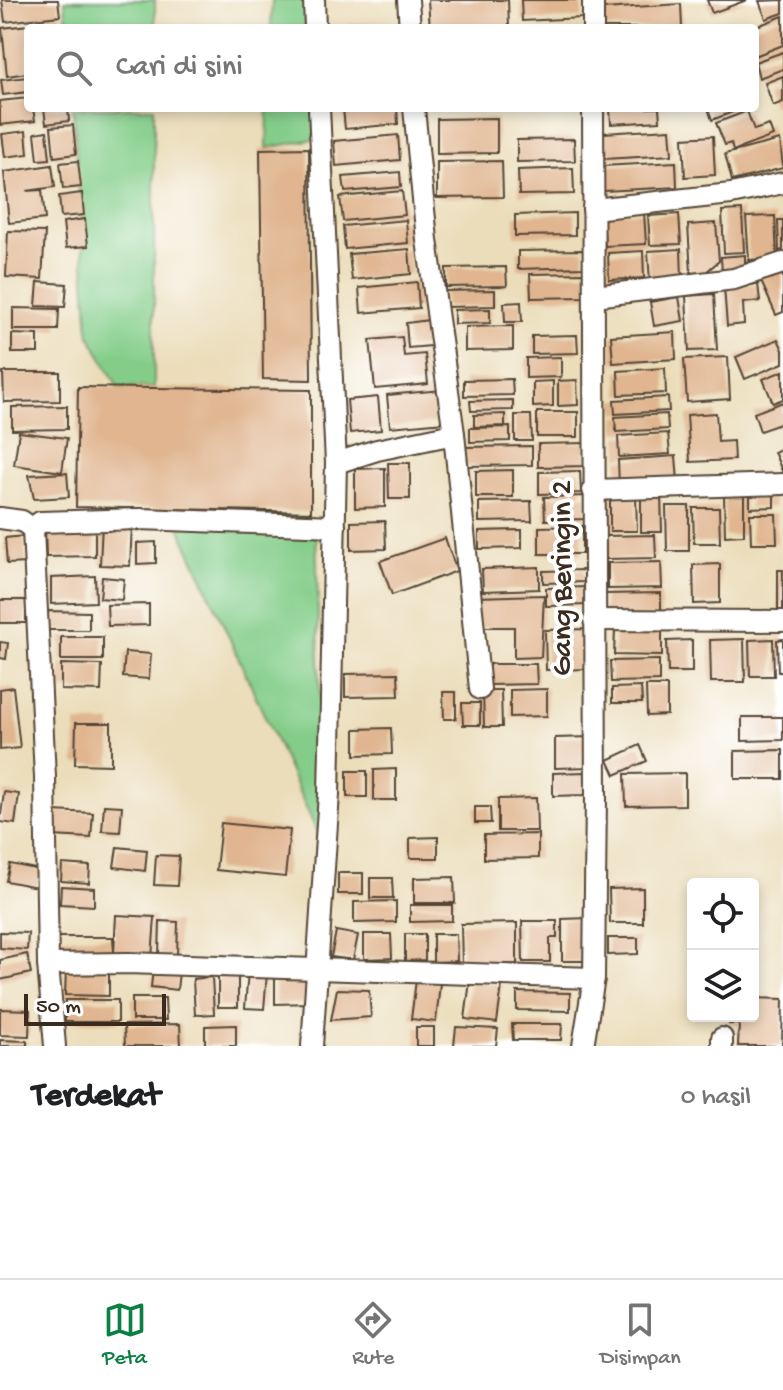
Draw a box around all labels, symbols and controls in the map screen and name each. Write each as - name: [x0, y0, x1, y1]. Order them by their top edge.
- search box: [24, 24, 759, 112]
- icon: search: [52, 46, 96, 90]
- text: Cari di sini: [116, 51, 243, 86]
- street label: Gang Beringin 2: [547, 480, 582, 676]
- map controls: [687, 878, 759, 1022]
- button: locate: [687, 878, 759, 950]
- button: layers: [687, 950, 759, 1022]
- scale bar: [24, 990, 166, 1026]
- text: 50 m: [36, 995, 81, 1021]
- text: Terdekat: [32, 1078, 160, 1118]
- text: 0 hasil: [681, 1083, 751, 1114]
- tab: Peta: [102, 1298, 147, 1372]
- tab: Rute: [351, 1298, 395, 1372]
- tab: Disimpan: [600, 1298, 681, 1372]

